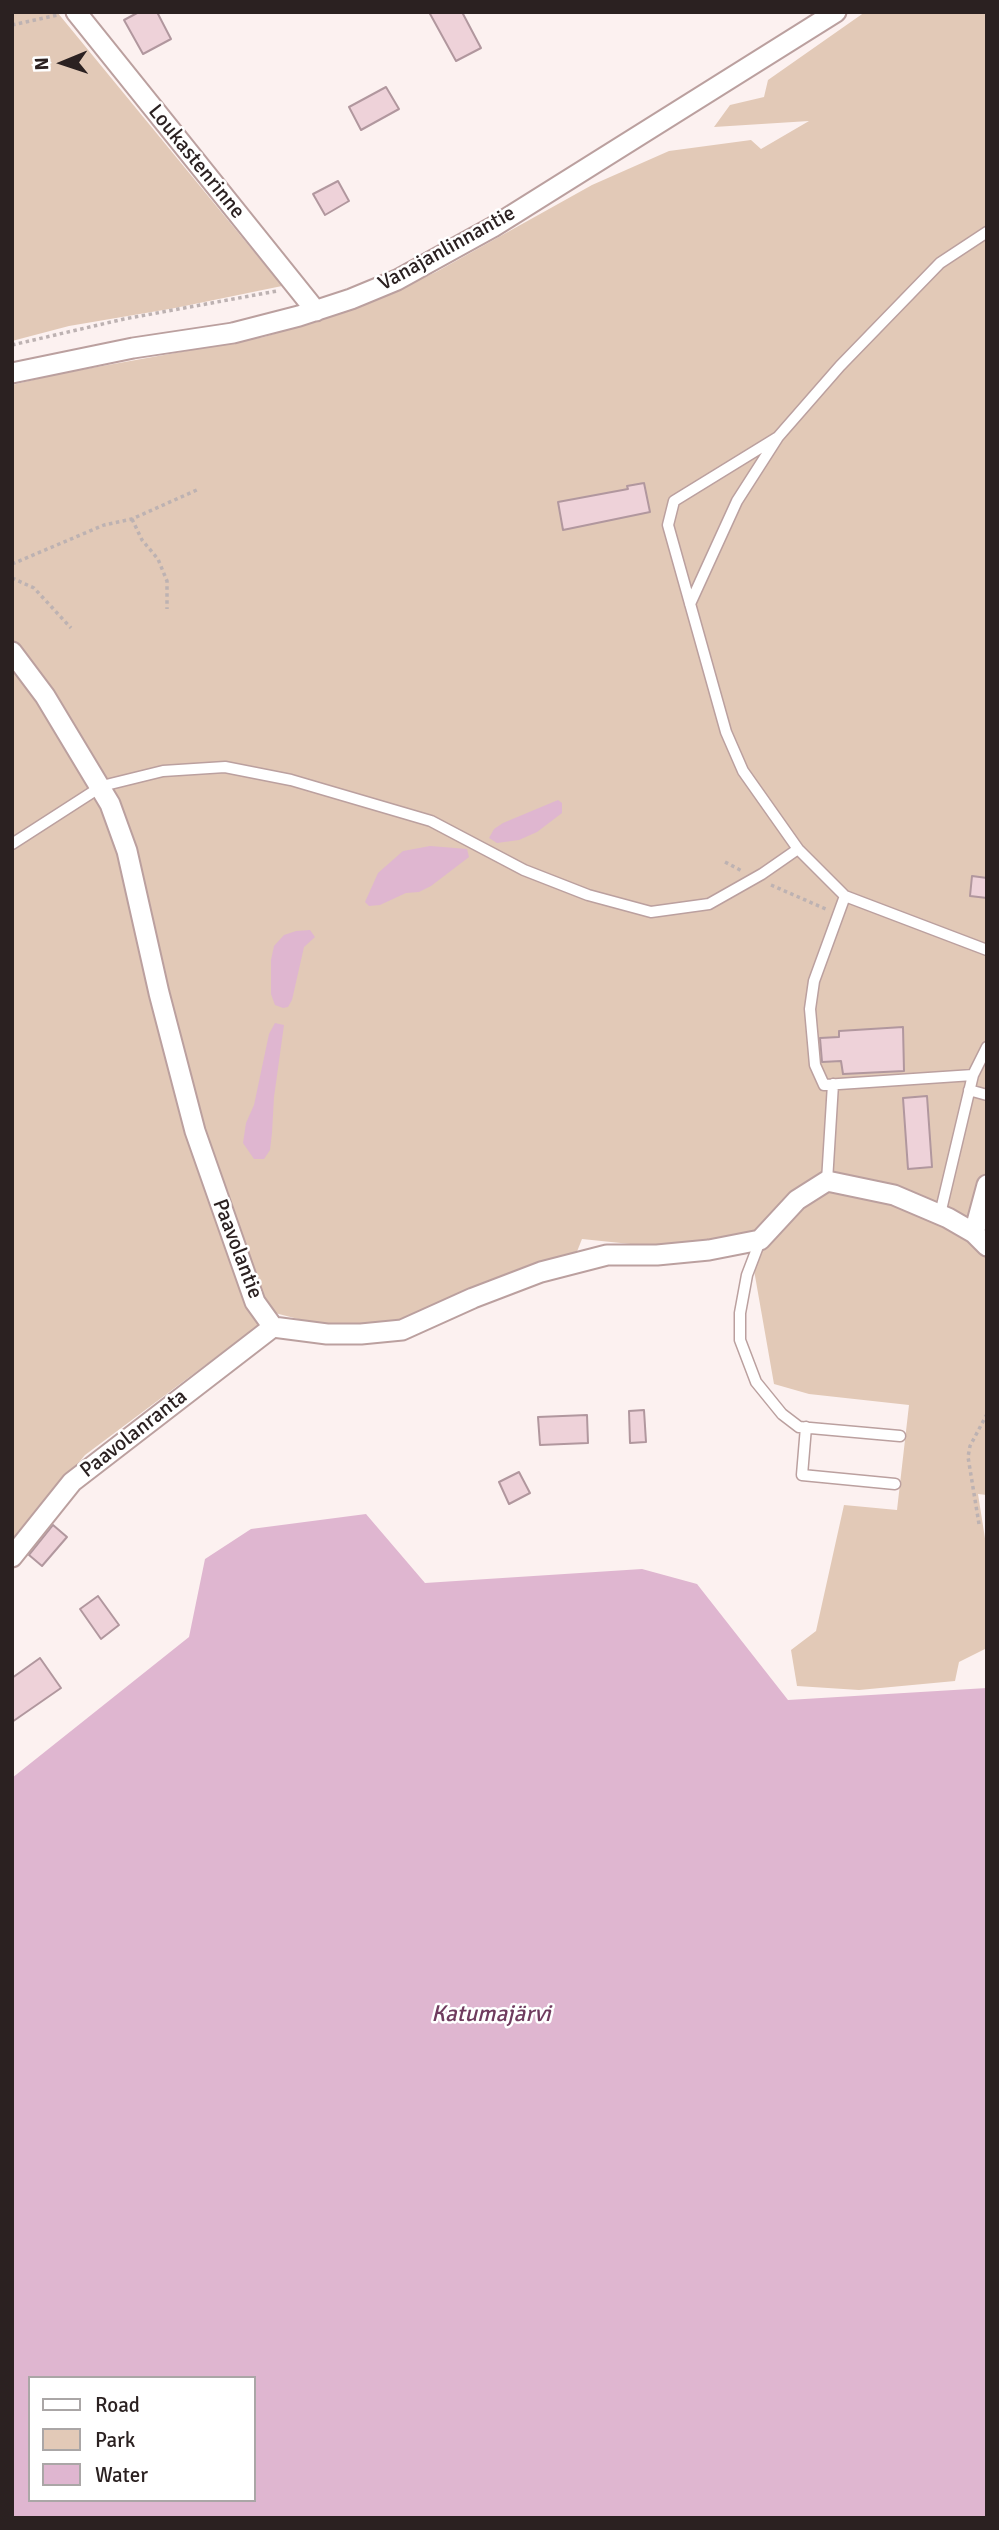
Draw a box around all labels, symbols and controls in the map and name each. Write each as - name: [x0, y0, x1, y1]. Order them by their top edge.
- north arrow: [28, 28, 98, 98]
- text: N: [30, 57, 54, 71]
- street label: Loukastenrinne: [142, 100, 250, 224]
- street label: Vanajanlinnantie: [374, 201, 520, 297]
- street label: Paavolantie: [206, 1196, 268, 1302]
- street label: Paavolanranta: [76, 1384, 192, 1484]
- water label: Katumajärvi: [431, 2001, 551, 2029]
- legend: [28, 2376, 256, 2502]
- text: Road: [95, 2392, 140, 2418]
- text: Park: [95, 2427, 135, 2453]
- text: Water: [95, 2462, 148, 2488]

